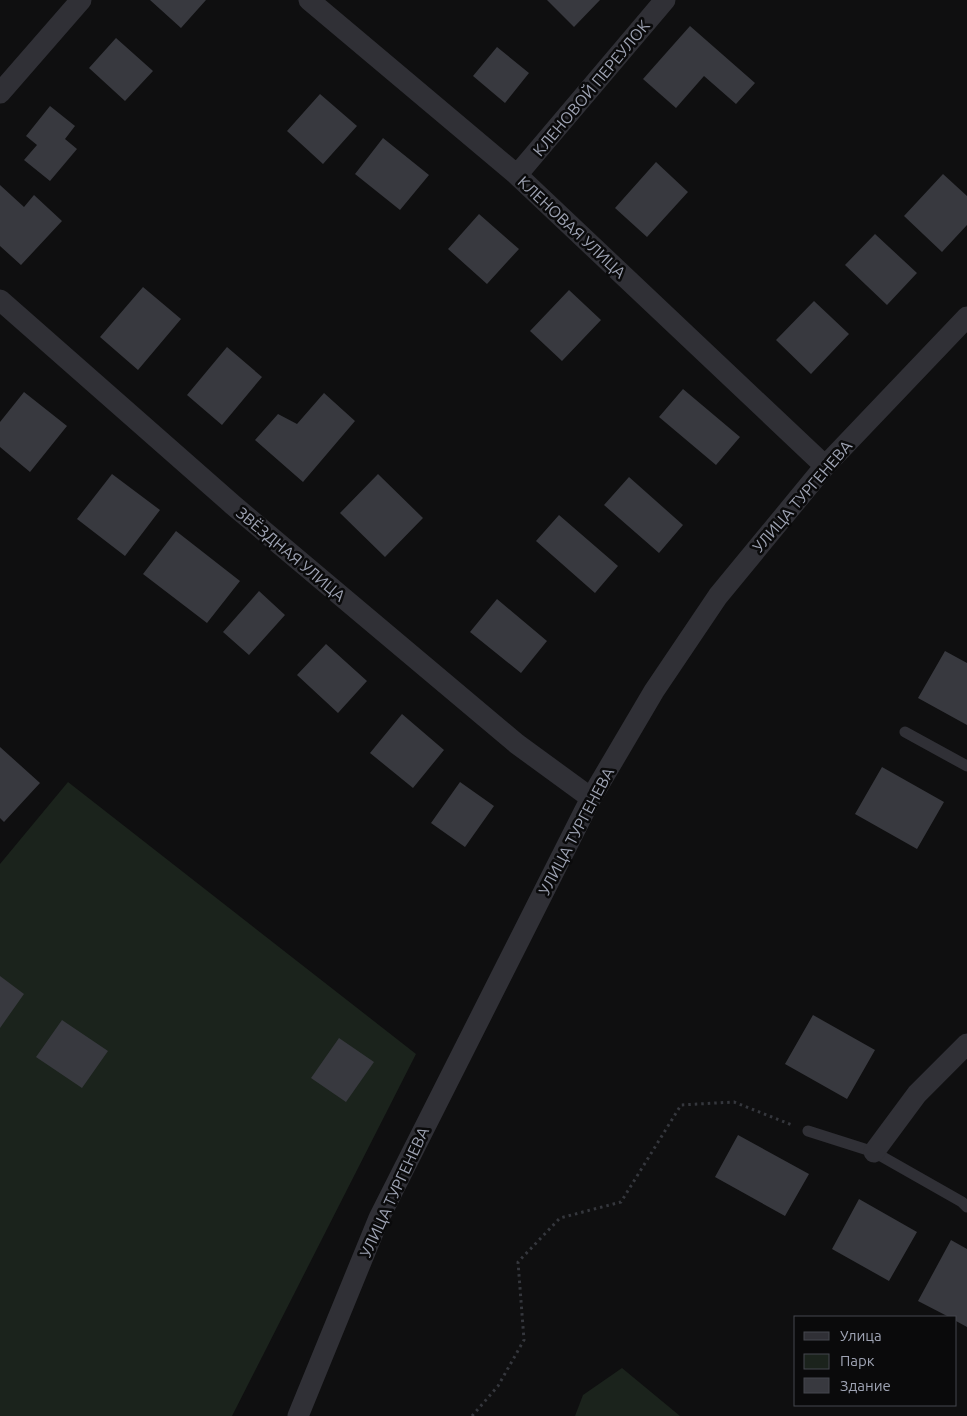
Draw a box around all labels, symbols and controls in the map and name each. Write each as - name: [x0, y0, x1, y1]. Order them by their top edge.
- street label: КЛЕНОВОЙ ПЕРЕУЛОК: [528, 16, 653, 160]
- street label: КЛЕНОВАЯ УЛИЦА: [514, 172, 630, 282]
- street label: УЛИЦА ТУРГЕНЕВА: [749, 436, 856, 555]
- street label: ЗВЁЗДНАЯ УЛИЦА: [233, 503, 349, 605]
- street label: УЛИЦА ТУРГЕНЕВА: [535, 764, 617, 898]
- street label: УЛИЦА ТУРГЕНЕВА: [356, 1123, 432, 1260]
- legend: [794, 1316, 957, 1406]
- text: Улица: [840, 1327, 882, 1344]
- text: Парк: [840, 1352, 875, 1369]
- text: Здание: [840, 1377, 891, 1394]

